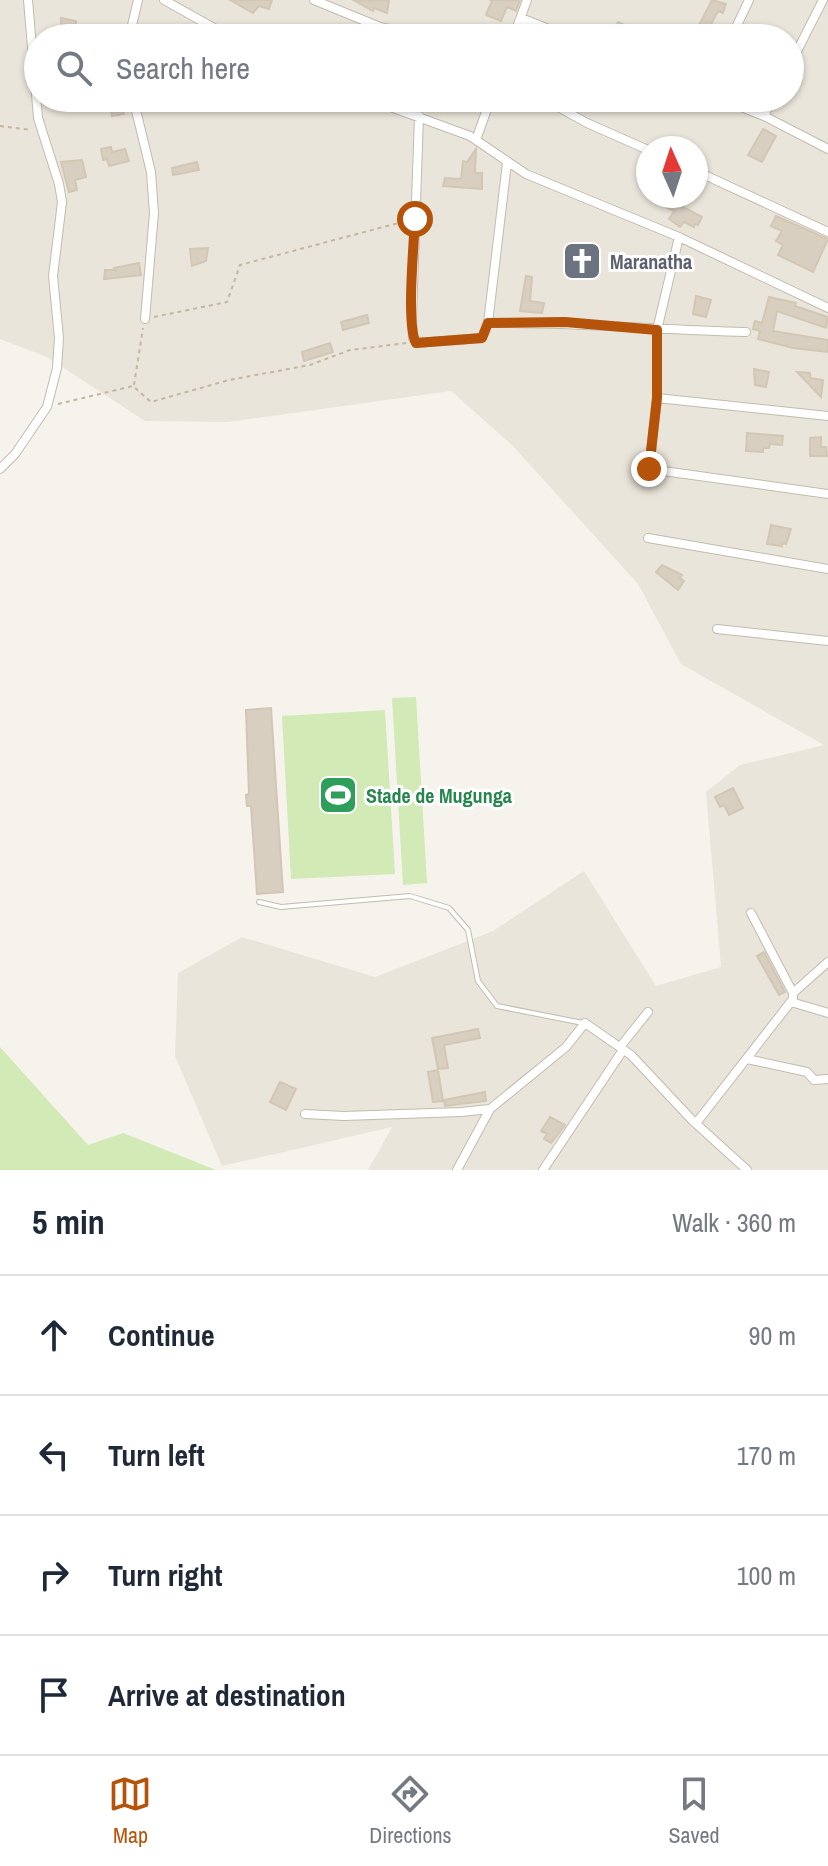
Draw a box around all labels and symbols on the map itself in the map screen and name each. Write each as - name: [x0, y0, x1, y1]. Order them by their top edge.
- north arrow: [636, 136, 708, 208]
- route start: [397, 201, 433, 237]
- church icon: Maranatha: [561, 240, 603, 282]
- place label: Maranatha: [610, 248, 692, 275]
- route end: [631, 451, 667, 487]
- sports icon: Stade de Mugunga: [317, 774, 359, 816]
- place label: Stade de Mugunga: [366, 782, 512, 809]

